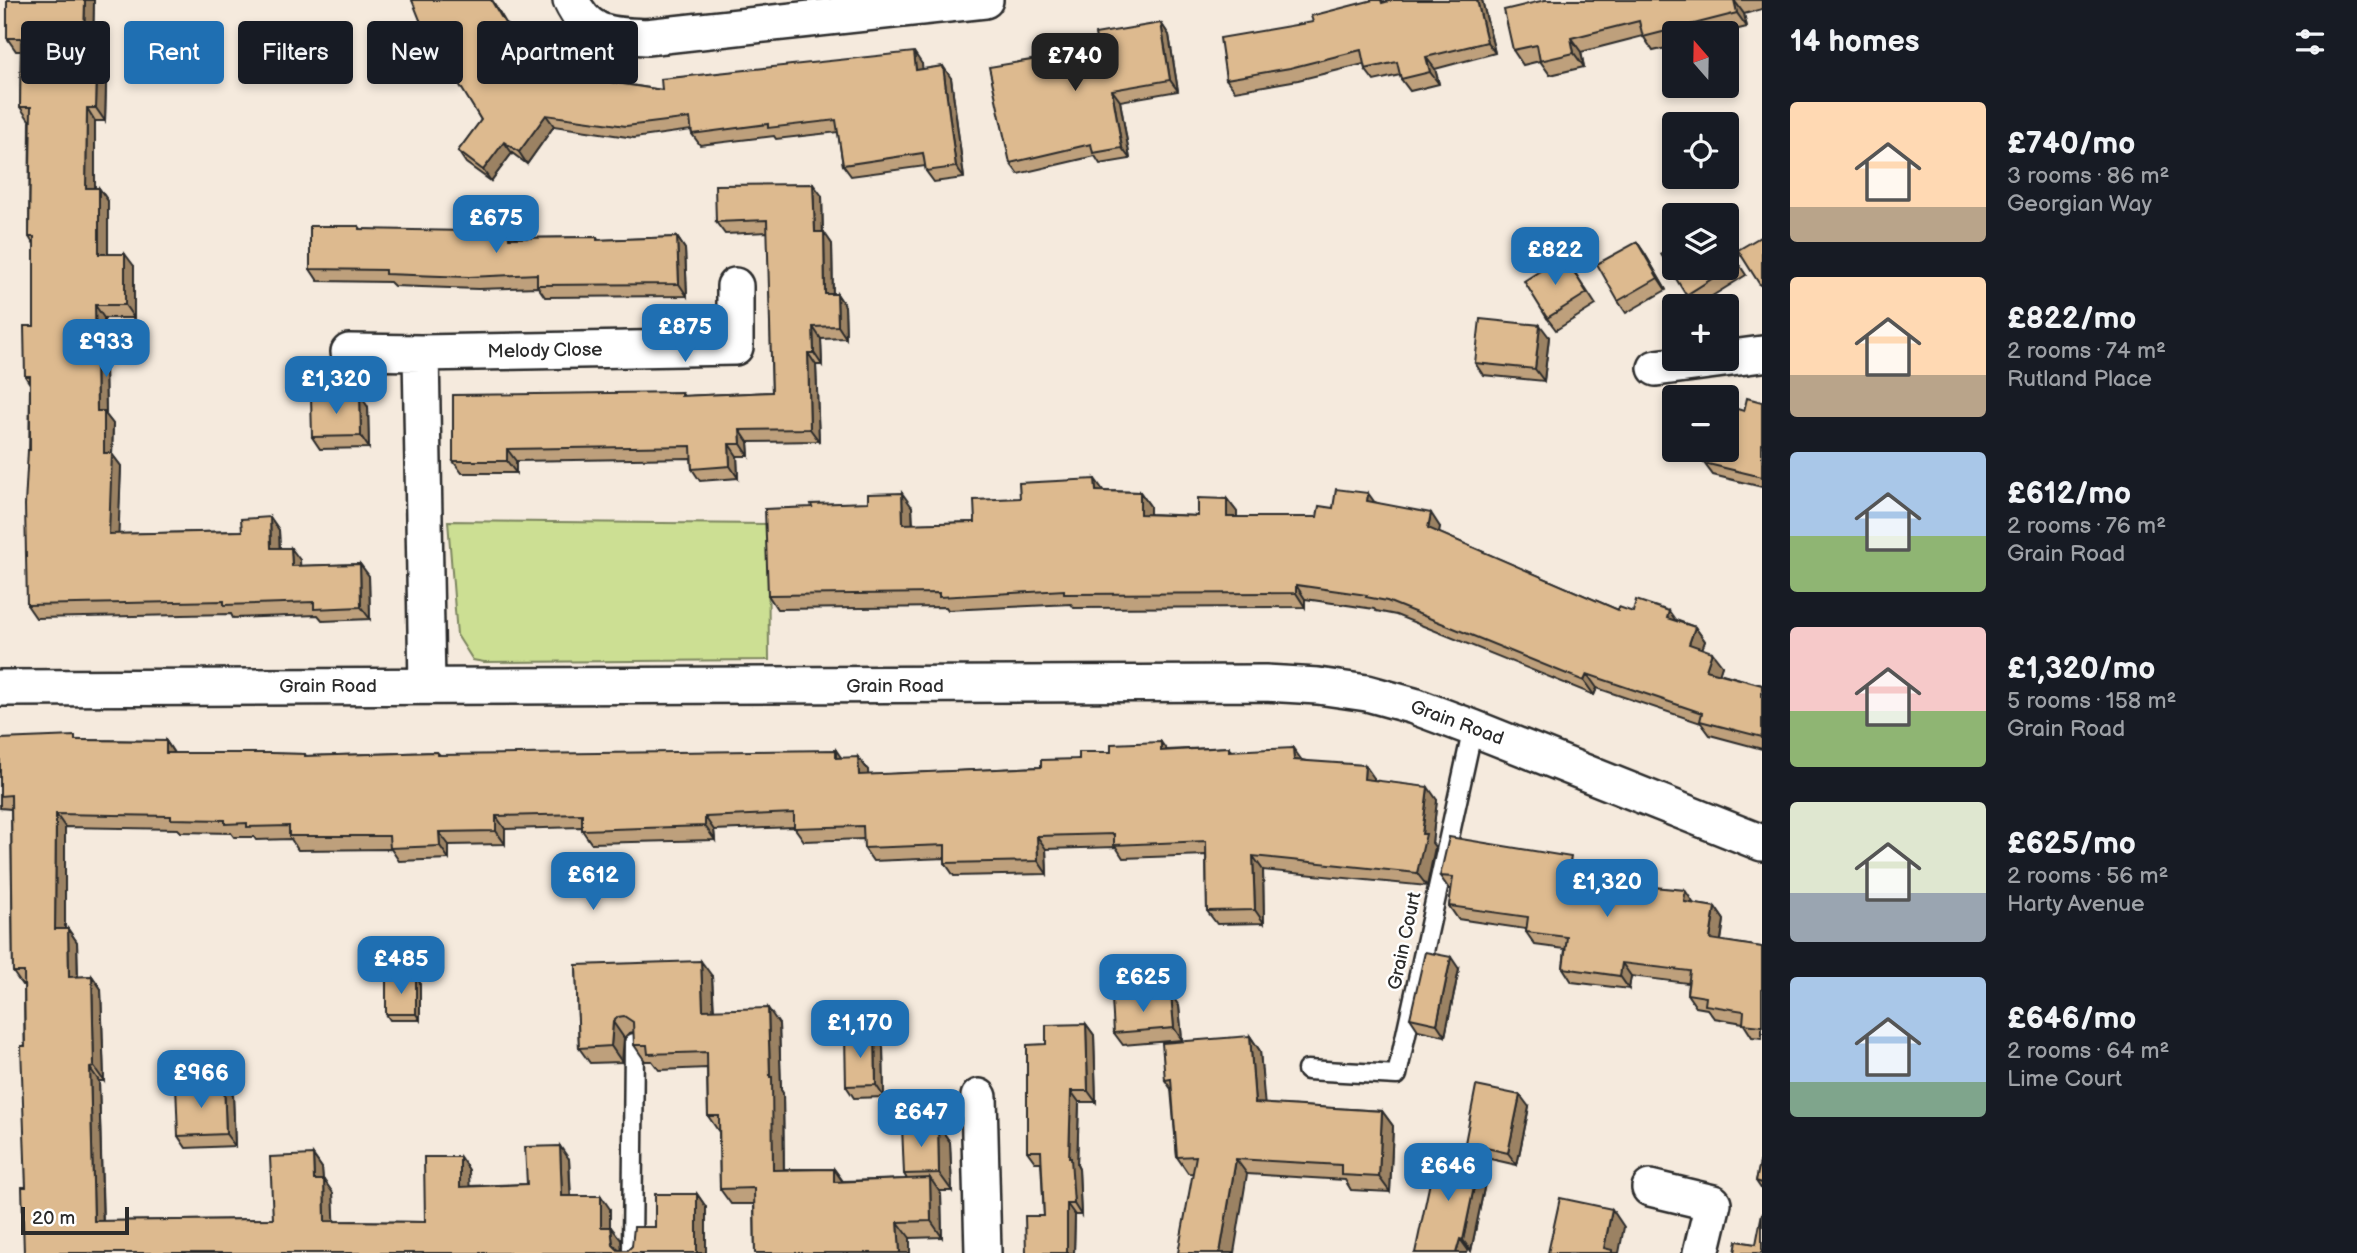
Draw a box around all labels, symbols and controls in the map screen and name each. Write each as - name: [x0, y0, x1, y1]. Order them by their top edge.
- chip: Buy: [21, 21, 110, 84]
- chip: Rent: [124, 21, 224, 84]
- chip: Filters: [238, 21, 353, 84]
- chip: New: [367, 21, 463, 84]
- chip: Apartment: [477, 21, 638, 84]
- north arrow: [1662, 21, 1740, 98]
- map controls: [1662, 21, 1739, 462]
- icon: filters: [2291, 23, 2329, 61]
- text: 14 homes: [1790, 24, 1919, 60]
- pin: £740: [1034, 34, 1116, 93]
- text: £740: [1048, 42, 1102, 70]
- button: locate: [1662, 112, 1739, 189]
- text: £740/mo: [2007, 126, 2135, 162]
- icon: home: [1846, 130, 1930, 214]
- text: 3 rooms · 86 m²: [2007, 162, 2169, 190]
- text: Georgian Way: [2007, 190, 2152, 218]
- pin: £675: [455, 196, 537, 255]
- button: layers: [1662, 203, 1739, 280]
- text: £675: [469, 204, 523, 232]
- pin: £822: [1514, 228, 1596, 287]
- text: £822: [1527, 236, 1583, 264]
- button: +: [1662, 294, 1739, 371]
- text: £822/mo: [2007, 301, 2136, 337]
- pin: £875: [644, 304, 726, 364]
- icon: home: [1846, 305, 1930, 389]
- text: £875: [658, 313, 712, 341]
- pin: £933: [65, 320, 147, 379]
- text: £933: [79, 328, 133, 356]
- text: 2 rooms · 74 m²: [2007, 337, 2166, 365]
- street label: Melody Close: [487, 338, 603, 364]
- pin: £1,320: [279, 356, 393, 416]
- text: £1,320: [301, 365, 371, 393]
- text: Rutland Place: [2007, 365, 2152, 393]
- button: −: [1662, 385, 1739, 462]
- text: £612/mo: [2007, 476, 2131, 512]
- icon: home: [1846, 480, 1930, 564]
- text: 2 rooms · 76 m²: [2007, 512, 2166, 540]
- text: Grain Road: [2007, 540, 2125, 568]
- text: £1,320/mo: [2007, 651, 2155, 687]
- icon: home: [1846, 655, 1930, 739]
- street label: Grain Road: [279, 675, 377, 698]
- street label: Grain Road: [846, 675, 944, 698]
- text: 5 rooms · 158 m²: [2007, 687, 2176, 715]
- street label: Grain Road: [1407, 695, 1507, 751]
- text: Grain Road: [2007, 715, 2125, 743]
- text: £625/mo: [2007, 826, 2136, 862]
- icon: home: [1846, 830, 1930, 914]
- pin: £612: [552, 852, 634, 912]
- pin: £1,320: [1550, 860, 1664, 919]
- text: £612: [567, 861, 619, 889]
- text: 2 rooms · 56 m²: [2007, 862, 2169, 890]
- text: £1,320: [1572, 868, 1642, 896]
- street label: Grain Court: [1383, 890, 1427, 992]
- text: Harty Avenue: [2007, 890, 2145, 918]
- pin: £485: [360, 936, 442, 996]
- text: £485: [374, 945, 428, 973]
- pin: £625: [1102, 954, 1184, 1014]
- text: £625: [1115, 963, 1171, 991]
- pin: £1,170: [803, 1000, 917, 1060]
- text: £646/mo: [2007, 1001, 2136, 1037]
- icon: home: [1846, 1005, 1930, 1089]
- text: £1,170: [827, 1009, 893, 1037]
- text: 2 rooms · 64 m²: [2007, 1037, 2169, 1065]
- pin: £966: [160, 1050, 242, 1110]
- text: £966: [173, 1059, 229, 1087]
- text: Lime Court: [2007, 1065, 2122, 1093]
- pin: £647: [880, 1090, 962, 1149]
- text: £647: [894, 1098, 948, 1126]
- pin: £646: [1407, 1144, 1489, 1203]
- text: £646: [1420, 1152, 1476, 1180]
- scale bar: [21, 1204, 130, 1236]
- text: 20 m: [32, 1207, 75, 1230]

